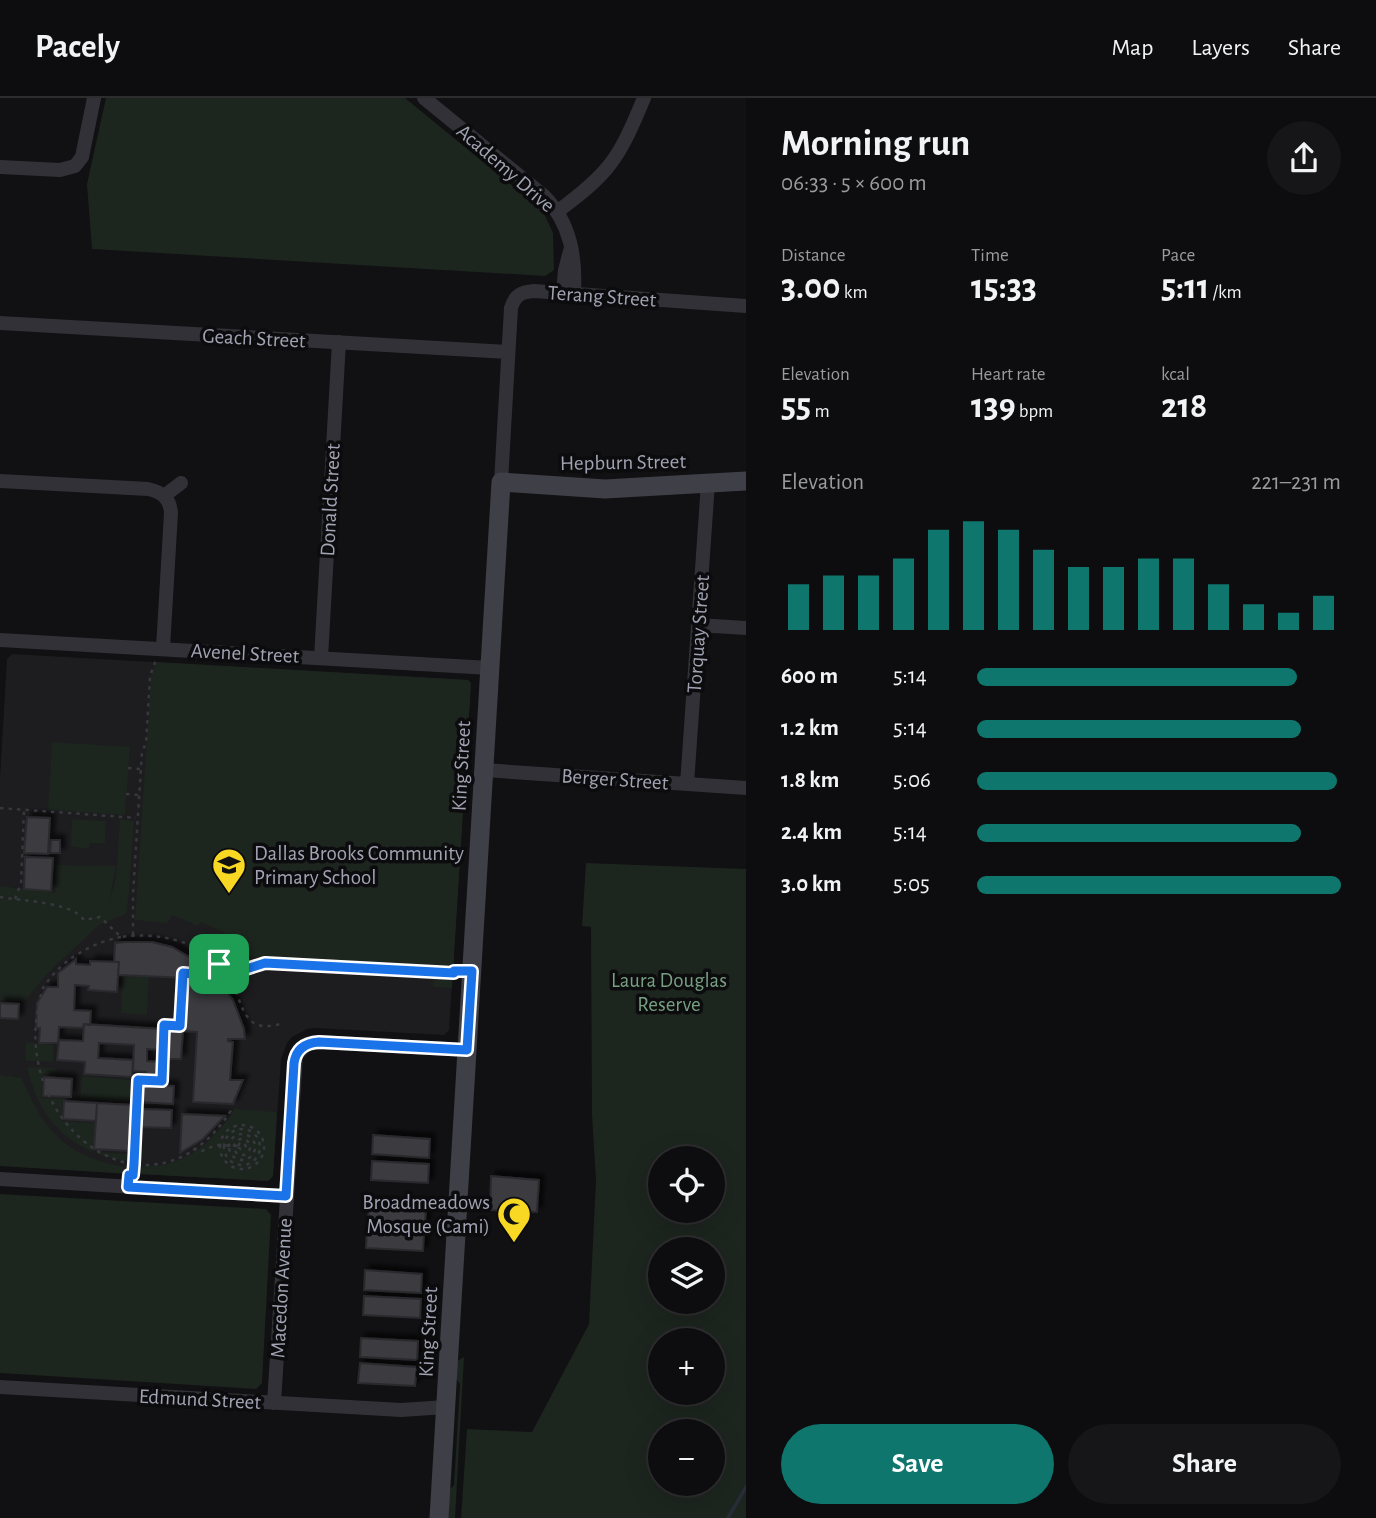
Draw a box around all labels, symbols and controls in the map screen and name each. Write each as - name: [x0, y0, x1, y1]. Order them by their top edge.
- text: Pacely: [35, 31, 120, 64]
- text: Map: [1111, 36, 1153, 60]
- text: Layers: [1191, 36, 1250, 60]
- text: Share: [1288, 36, 1341, 60]
- street label: Academy Drive: [453, 120, 559, 216]
- button: share: [1267, 121, 1341, 195]
- text: Morning run: [781, 125, 970, 163]
- text: 06:33 · 5 × 600 m: [781, 172, 927, 195]
- text: Distance: [781, 246, 845, 265]
- text: Time: [971, 246, 1009, 265]
- text: Pace: [1161, 246, 1195, 265]
- text: 3.00: [781, 270, 841, 305]
- text: 15:33: [971, 270, 1037, 305]
- text: 5:11: [1161, 270, 1209, 305]
- street label: Terang Street: [547, 282, 657, 311]
- text: km: [841, 283, 868, 302]
- text: /km: [1209, 283, 1242, 302]
- street label: Geach Street: [202, 325, 306, 352]
- text: Elevation: [781, 365, 850, 384]
- text: Heart rate: [971, 365, 1046, 384]
- text: kcal: [1161, 365, 1190, 384]
- text: 55: [781, 389, 811, 424]
- text: 139: [971, 389, 1016, 424]
- text: 218: [1161, 389, 1207, 424]
- text: m: [811, 402, 830, 421]
- text: bpm: [1016, 402, 1053, 421]
- street label: Donald Street: [317, 443, 344, 557]
- street label: Hepburn Street: [560, 451, 687, 474]
- text: Elevation: [781, 471, 864, 494]
- text: 221–231 m: [1251, 471, 1341, 494]
- street label: Torquay Street: [684, 574, 713, 694]
- street label: Avenel Street: [190, 640, 300, 667]
- text: 600 m: [781, 665, 838, 688]
- text: 5:14: [893, 665, 927, 688]
- text: 1.2 km: [781, 717, 839, 740]
- text: 5:14: [893, 717, 927, 740]
- street label: King Street: [449, 720, 474, 812]
- street label: Berger Street: [561, 765, 669, 794]
- text: 1.8 km: [781, 769, 839, 792]
- text: 5:06: [893, 769, 931, 792]
- text: 2.4 km: [781, 821, 842, 844]
- text: 5:14: [893, 821, 927, 844]
- place label: Dallas Brooks Community Primary School: [254, 843, 464, 888]
- school or university icon: Dallas Brooks Community Primary School: [210, 846, 248, 895]
- text: 3.0 km: [781, 873, 842, 896]
- text: 5:05: [893, 873, 930, 896]
- pin: [189, 934, 249, 994]
- icon: arrive: [200, 945, 238, 983]
- park label: Laura Douglas Reserve: [611, 970, 727, 1015]
- map controls: [648, 1146, 725, 1496]
- button: locate: [648, 1146, 725, 1223]
- place label: Broadmeadows Mosque (Cami): [362, 1192, 490, 1237]
- mosque icon: Broadmeadows Mosque (Cami): [495, 1195, 533, 1244]
- street label: Macedon Avenue: [267, 1217, 296, 1359]
- button: layers: [648, 1237, 725, 1314]
- street label: King Street: [416, 1286, 441, 1378]
- button: +: [648, 1328, 725, 1405]
- street label: Edmund Street: [138, 1386, 262, 1413]
- button: −: [648, 1419, 725, 1496]
- button: Save: [781, 1424, 1054, 1504]
- button: Share: [1068, 1424, 1341, 1504]

